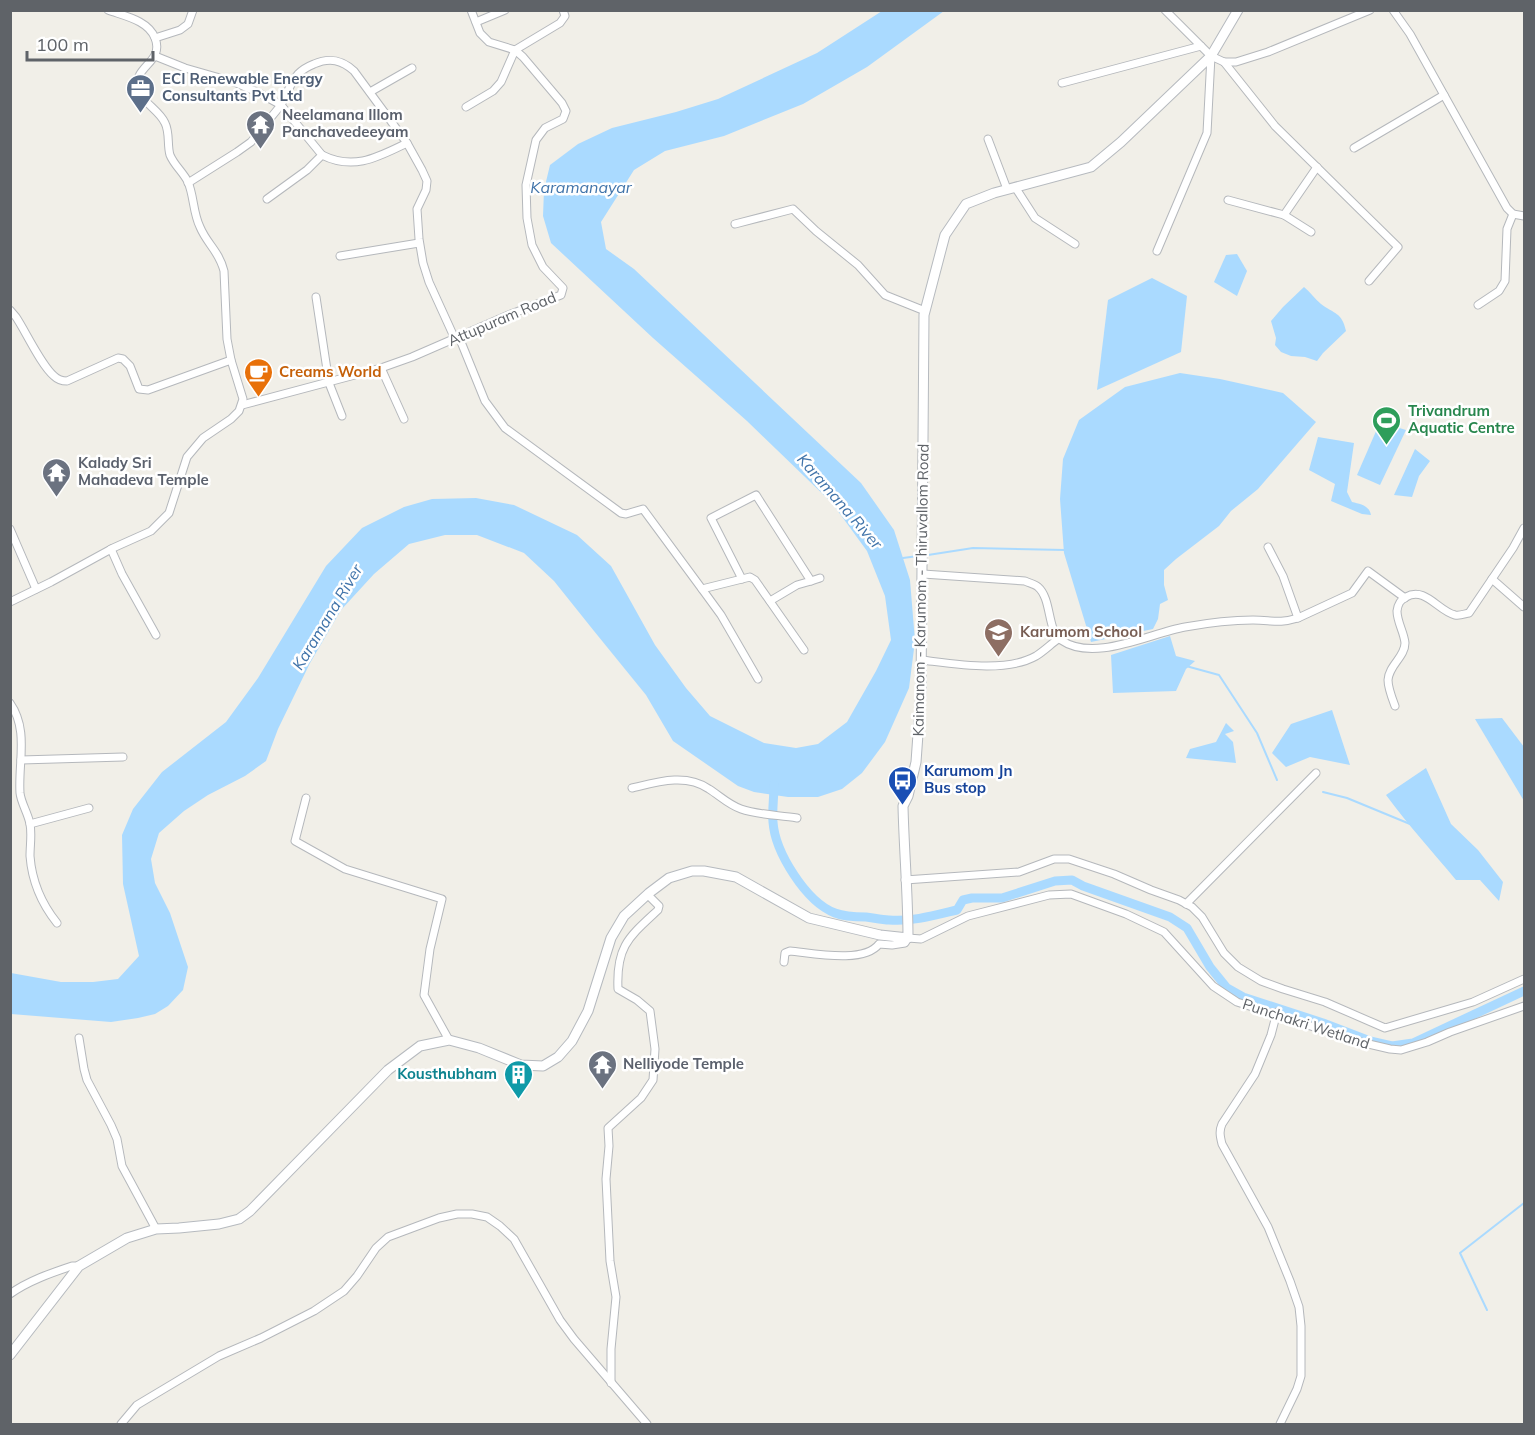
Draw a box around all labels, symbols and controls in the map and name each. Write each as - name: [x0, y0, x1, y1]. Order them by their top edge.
- scale bar: [27, 24, 153, 62]
- text: 100 m: [36, 33, 89, 56]
- place label: ECI Renewable Energy Consultants Pvt Ltd: [162, 69, 323, 105]
- office icon: ECI Renewable Energy Consultants Pvt Ltd: [125, 72, 157, 114]
- place label: Neelamana Illom Panchavedeeyam: [282, 105, 408, 141]
- temple icon: Neelamana Illom Panchavedeeyam: [245, 108, 277, 150]
- water label: Karamanayar: [530, 177, 633, 197]
- street label: Attupuram Road: [445, 287, 559, 350]
- cafe icon: Creams World: [242, 356, 274, 398]
- place label: Creams World: [279, 362, 382, 381]
- place label: Trivandrum Aquatic Centre: [1408, 401, 1515, 437]
- sports icon: Trivandrum Aquatic Centre: [1371, 404, 1403, 446]
- street label: Kaimanom - Karumom - Thiruvallom Road: [908, 443, 933, 736]
- water label: Karamana River: [793, 449, 888, 554]
- place label: Kalady Sri Mahadeva Temple: [78, 453, 209, 489]
- temple icon: Kalady Sri Mahadeva Temple: [41, 456, 73, 498]
- water label: Karamana River: [288, 560, 367, 673]
- school or university icon: Karumom School: [983, 616, 1015, 658]
- place label: Karumom School: [1020, 622, 1142, 641]
- place label: Karumom Jn Bus stop: [924, 761, 1013, 797]
- bus stop icon: Karumom Jn Bus stop: [887, 764, 919, 806]
- street label: Punchakri Wetland: [1240, 994, 1372, 1053]
- temple icon: Nelliyode Temple: [586, 1048, 618, 1090]
- place label: Nelliyode Temple: [623, 1054, 744, 1073]
- building icon: Kousthubham: [502, 1058, 534, 1100]
- place label: Kousthubham: [397, 1064, 497, 1083]

